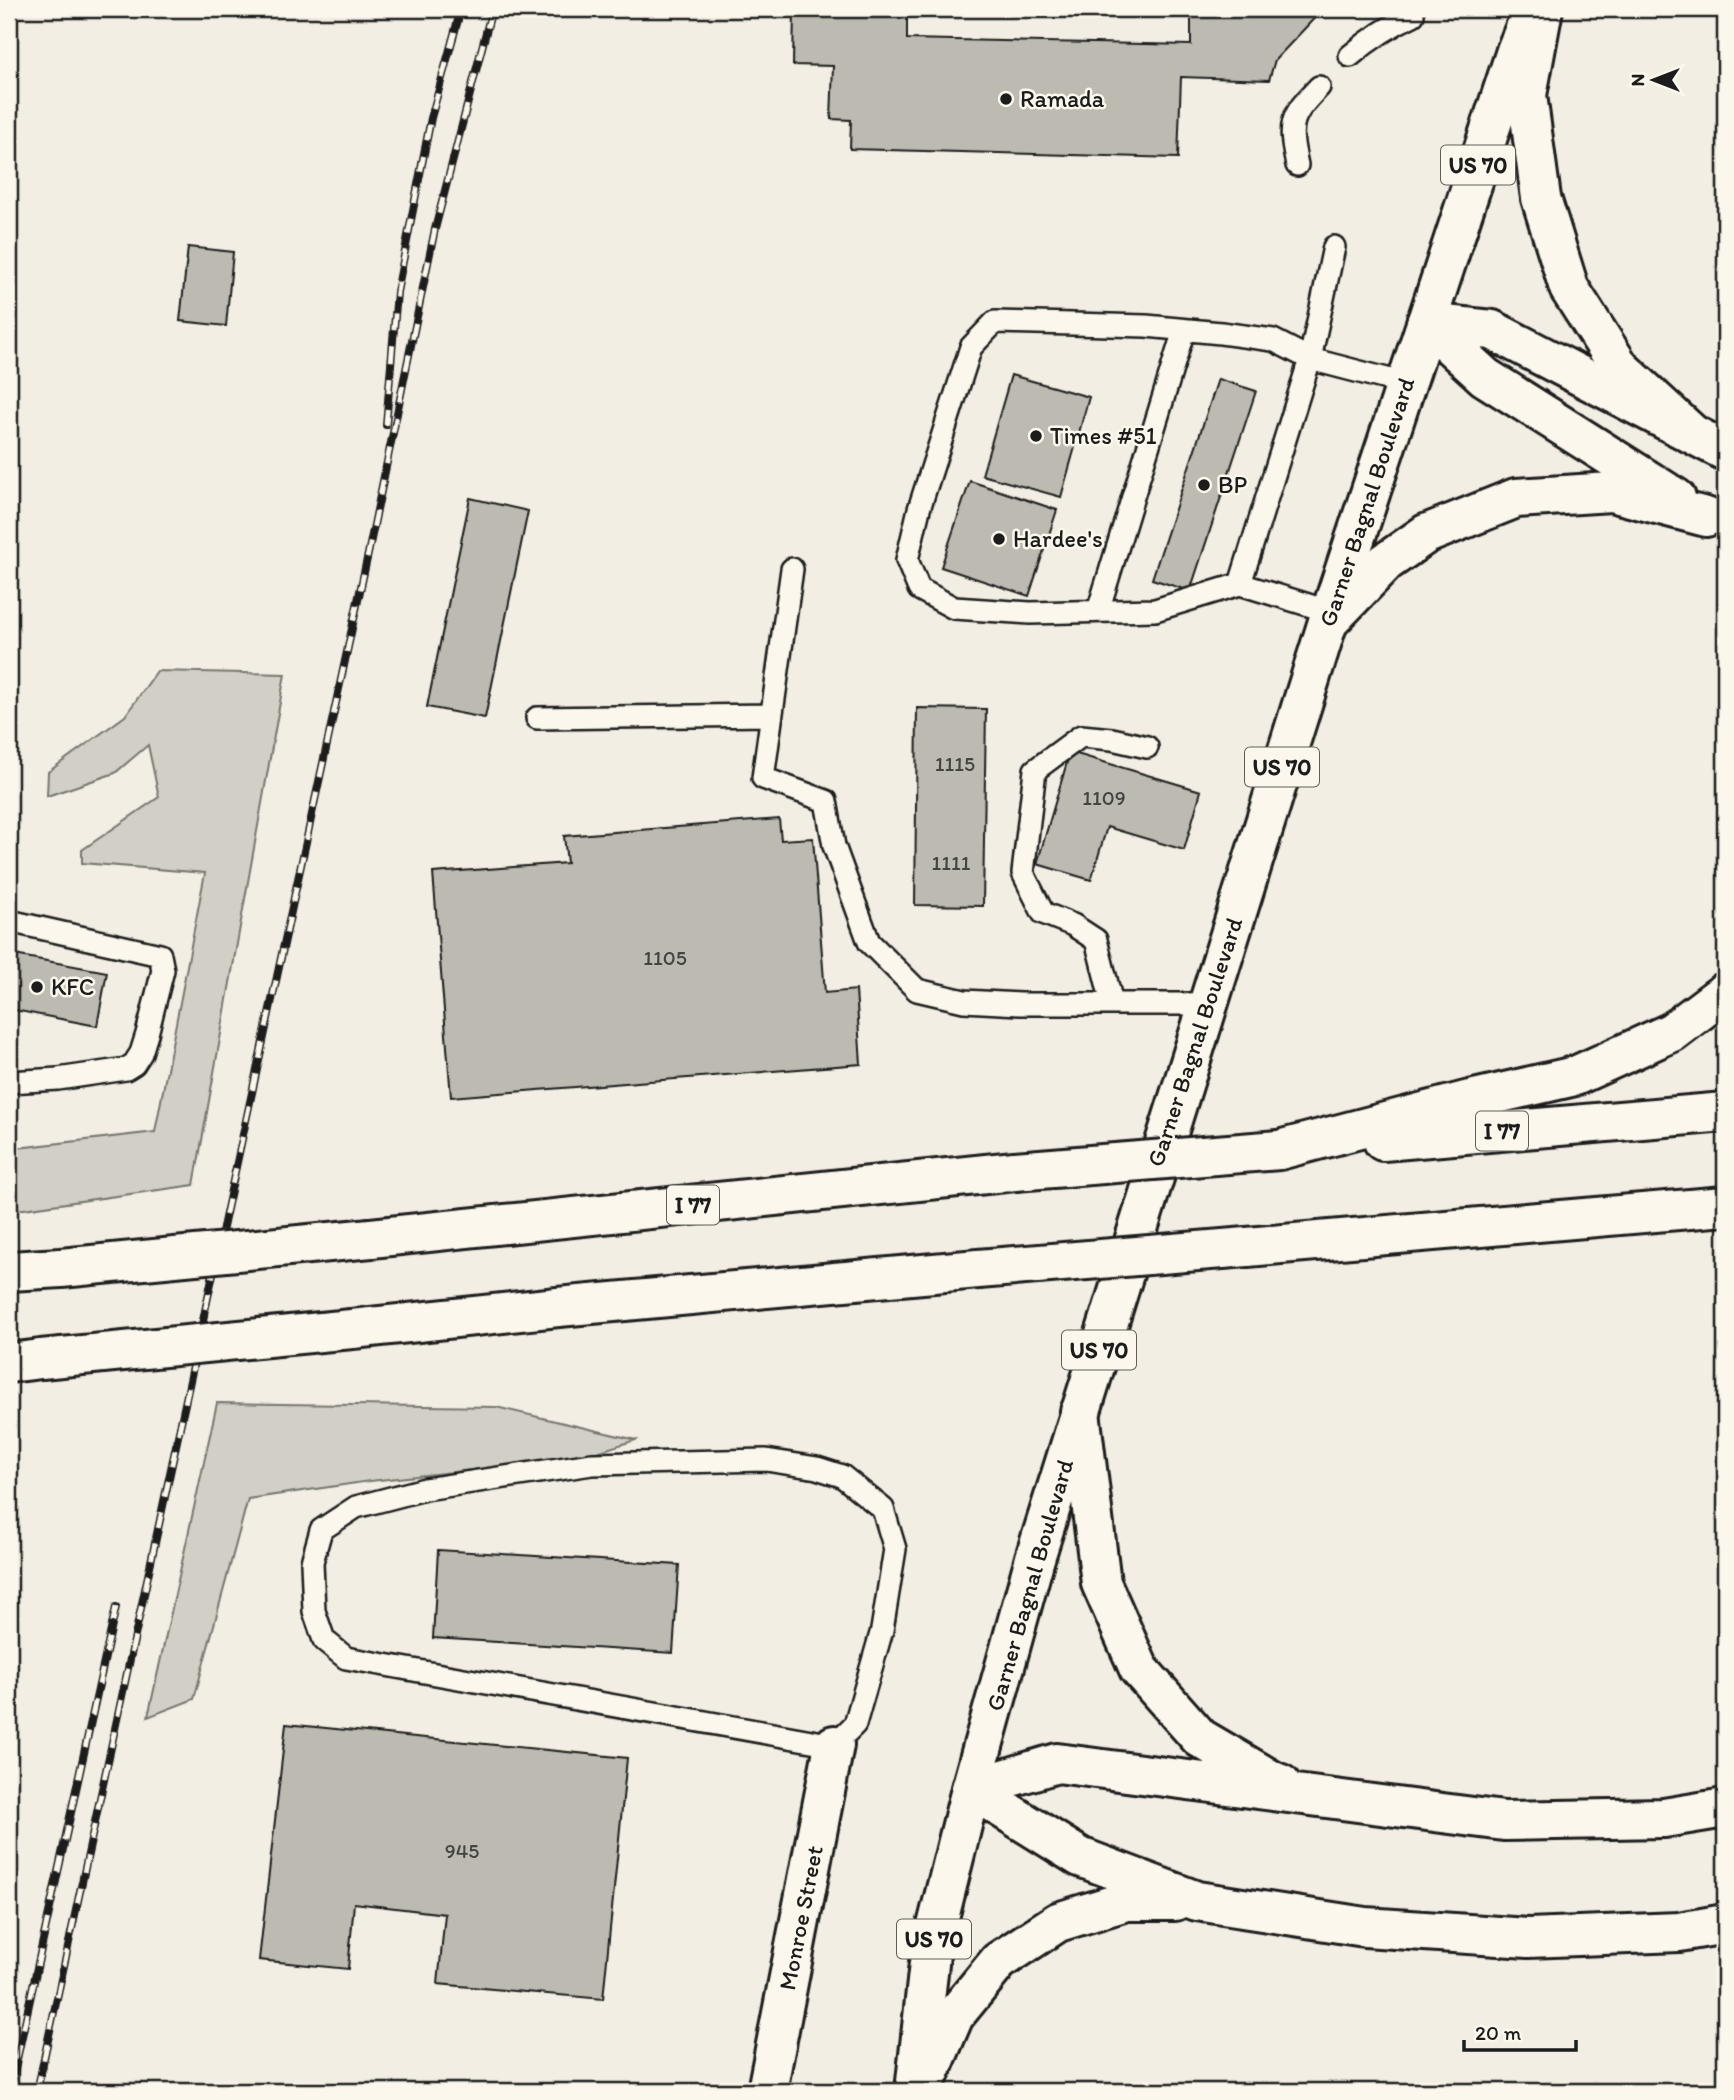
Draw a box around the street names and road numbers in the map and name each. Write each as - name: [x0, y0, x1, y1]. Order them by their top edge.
- road number: US 70: [1441, 146, 1515, 184]
- street label: Garner Bagnal Boulevard: [1312, 374, 1421, 630]
- road number: US 70: [1245, 748, 1319, 786]
- street label: Garner Bagnal Boulevard: [1140, 914, 1249, 1170]
- road number: I 77: [1476, 1112, 1528, 1150]
- road number: I 77: [667, 1186, 719, 1224]
- road number: US 70: [1062, 1330, 1136, 1370]
- street label: Garner Bagnal Boulevard: [980, 1456, 1079, 1714]
- street label: Monroe Street: [772, 1843, 829, 1993]
- road number: US 70: [897, 1920, 971, 1958]

